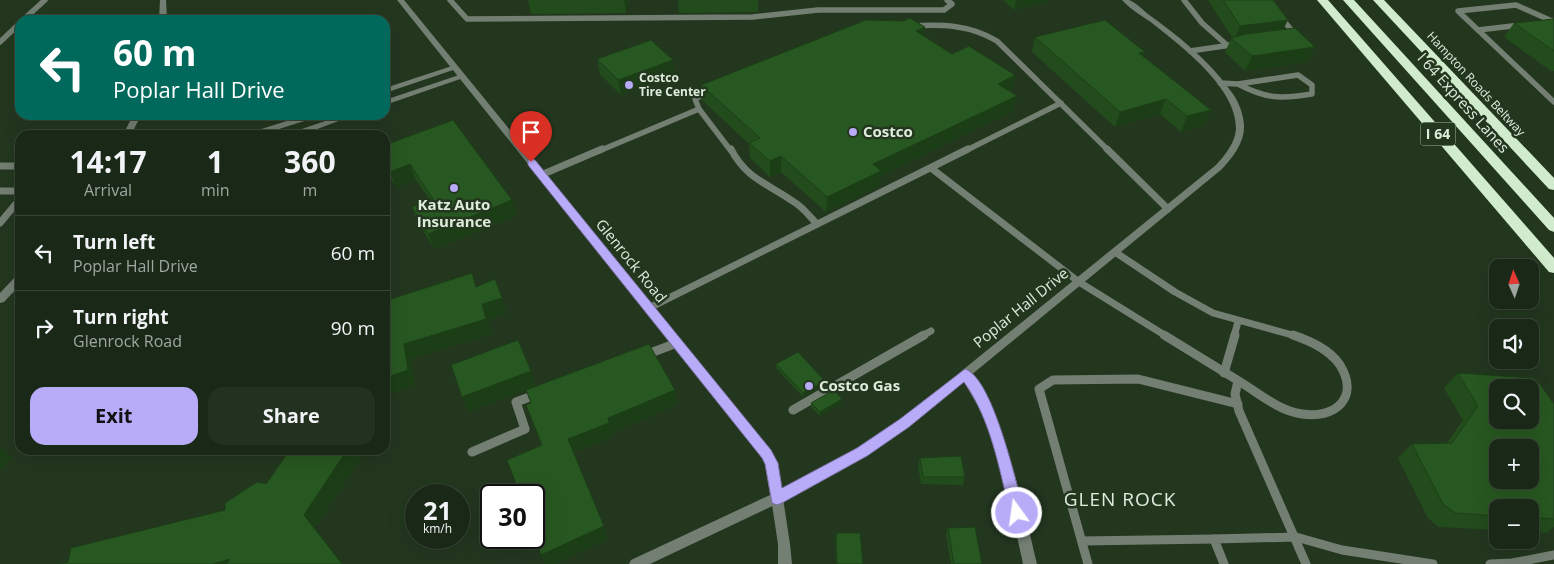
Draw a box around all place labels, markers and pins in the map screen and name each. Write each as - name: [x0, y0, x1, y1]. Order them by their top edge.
- place label: Costco Tire Center: [639, 69, 706, 100]
- marker: Costco Tire Center: [623, 79, 635, 91]
- pin: [510, 111, 552, 162]
- place label: Costco: [863, 121, 913, 141]
- marker: Costco: [847, 126, 859, 138]
- marker: Katz Auto Insurance: [448, 182, 460, 194]
- place label: Katz Auto Insurance: [417, 194, 491, 231]
- place label: Costco Gas: [819, 375, 900, 395]
- marker: Costco Gas: [803, 380, 815, 392]

